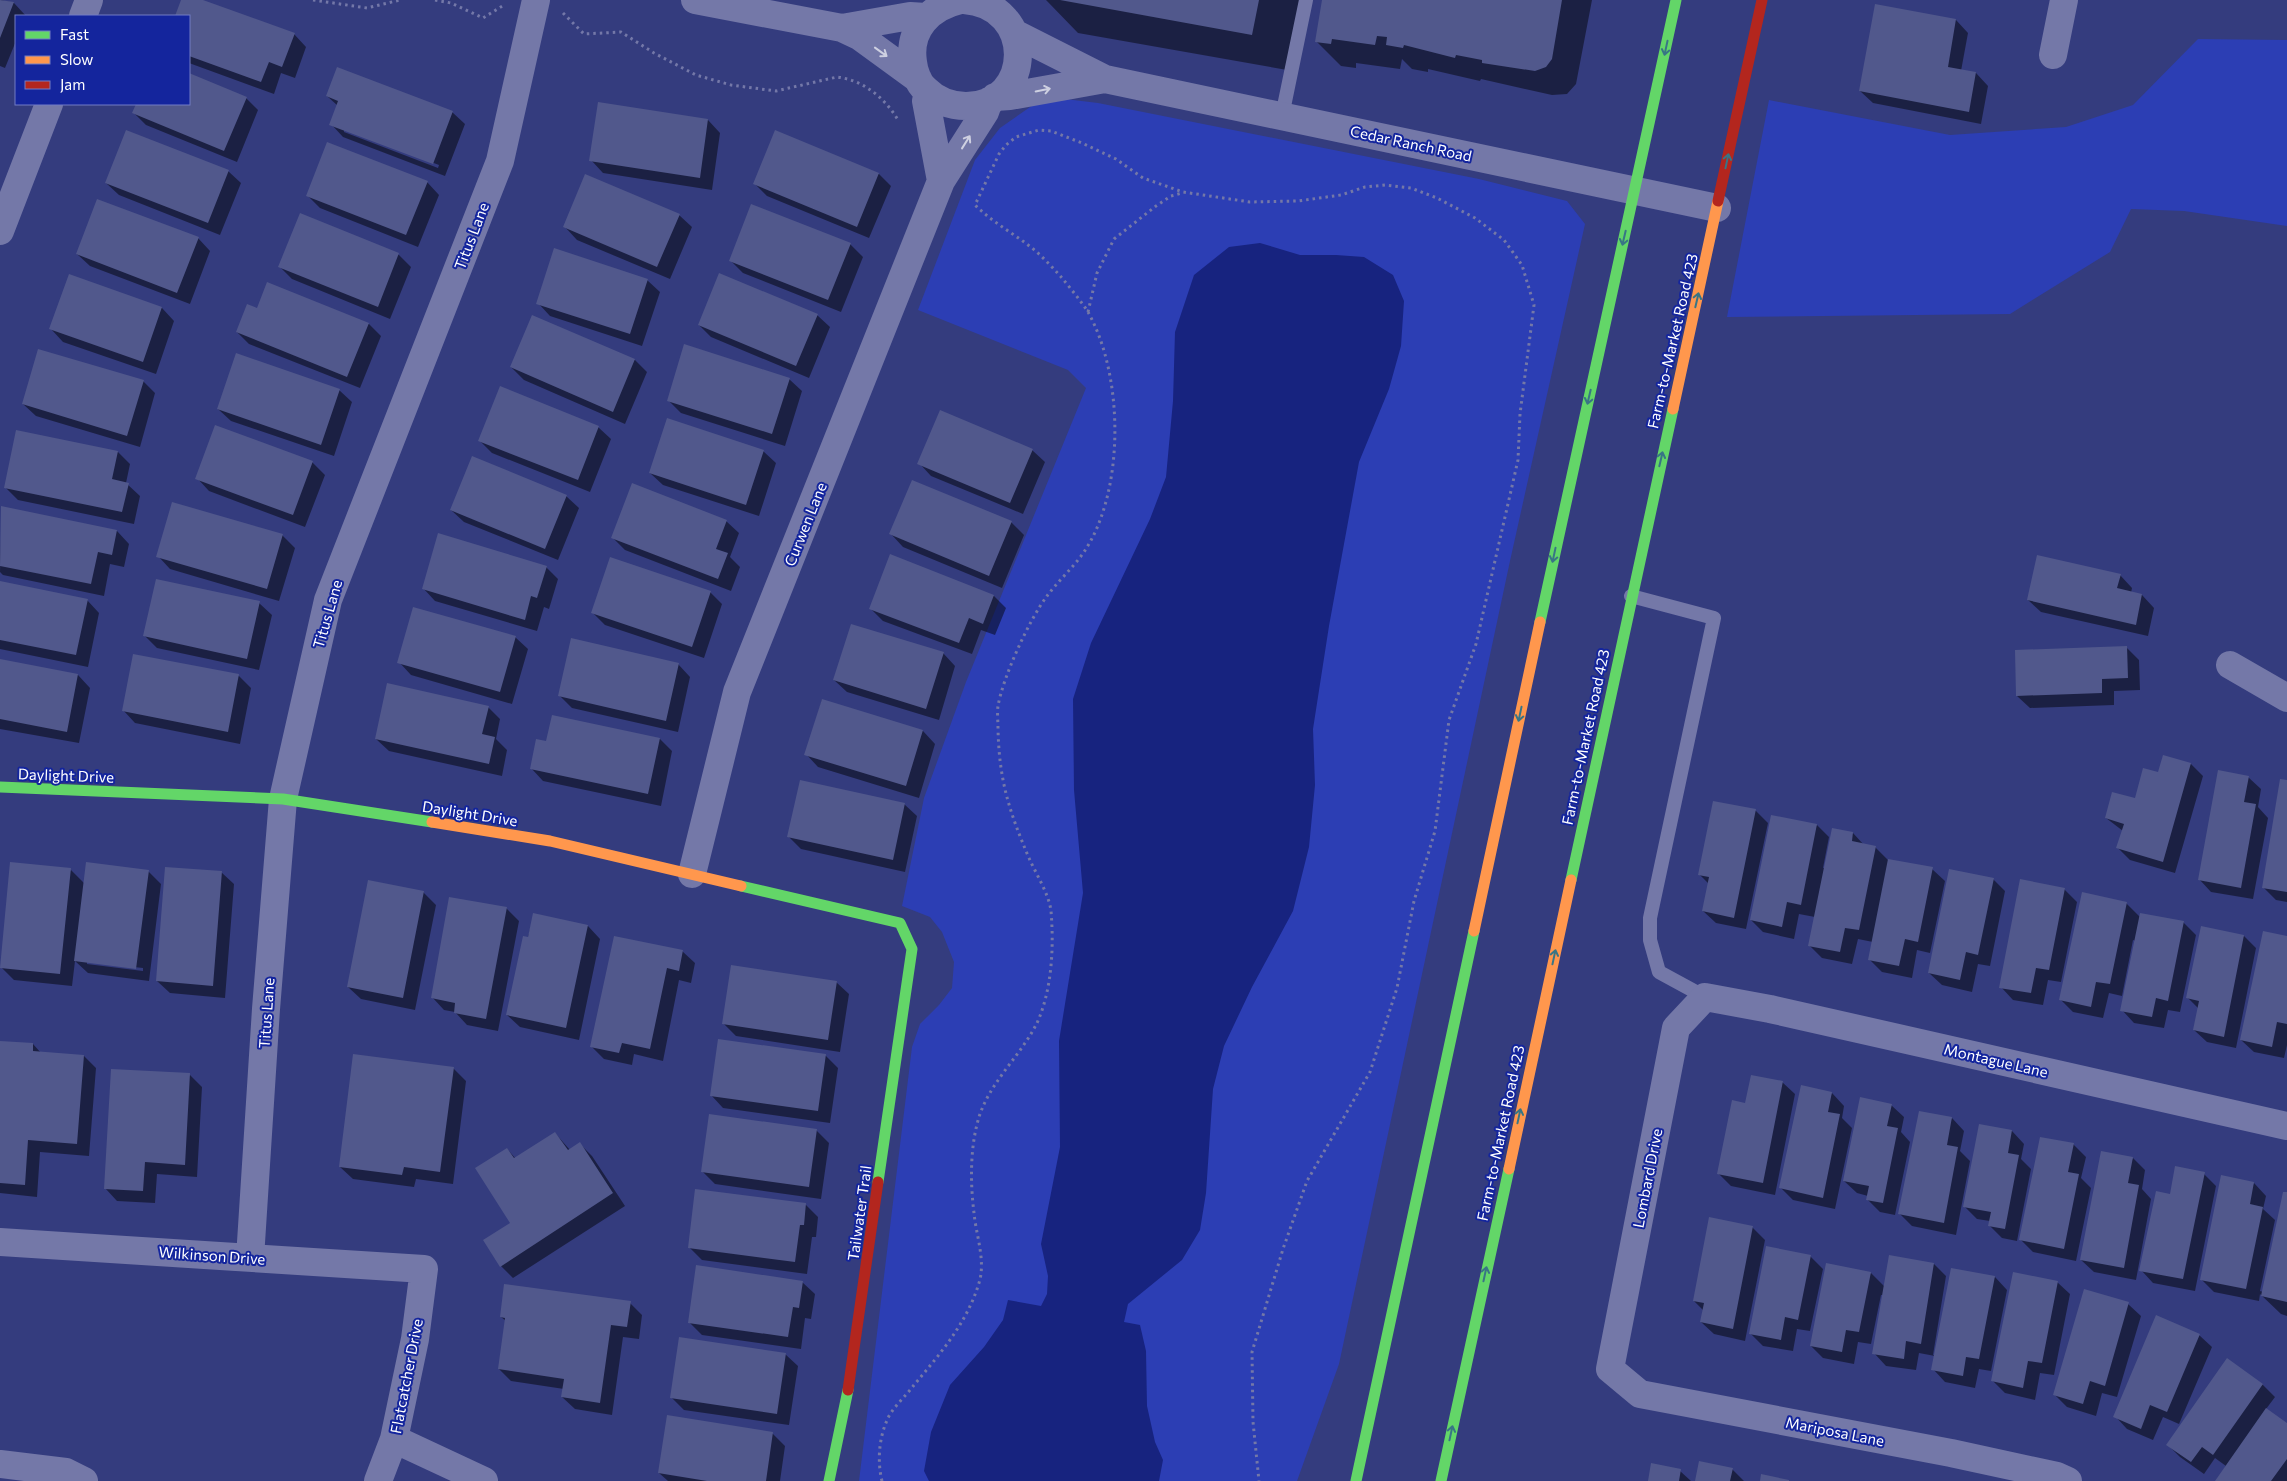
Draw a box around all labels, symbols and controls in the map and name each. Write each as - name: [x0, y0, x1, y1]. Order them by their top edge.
- legend: [15, 15, 190, 105]
- text: Fast: [60, 25, 89, 43]
- one-way arrow: [1661, 39, 1670, 55]
- one-way arrow: [874, 47, 888, 57]
- text: Slow: [60, 50, 93, 68]
- text: Jam: [60, 75, 85, 93]
- one-way arrow: [1035, 85, 1051, 95]
- street label: Cedar Ranch Road: [1349, 121, 1473, 165]
- one-way arrow: [962, 135, 972, 149]
- one-way arrow: [1723, 153, 1732, 169]
- street label: Titus Lane: [450, 200, 492, 272]
- one-way arrow: [1619, 229, 1629, 245]
- street label: Farm-to-Market Road 423: [1643, 252, 1701, 430]
- one-way arrow: [1692, 292, 1702, 308]
- one-way arrow: [1584, 388, 1593, 404]
- one-way arrow: [1657, 451, 1666, 467]
- street label: Curwen Lane: [780, 479, 830, 569]
- one-way arrow: [1549, 547, 1558, 563]
- street label: Titus Lane: [309, 577, 345, 650]
- street label: Farm-to-Market Road 423: [1558, 648, 1612, 826]
- one-way arrow: [1515, 706, 1524, 722]
- street label: Daylight Drive: [18, 764, 114, 786]
- street label: Daylight Drive: [421, 797, 519, 829]
- one-way arrow: [1549, 949, 1559, 965]
- street label: Titus Lane: [255, 977, 277, 1049]
- street label: Montague Lane: [1942, 1039, 2050, 1081]
- street label: Farm-to-Market Road 423: [1473, 1044, 1527, 1222]
- one-way arrow: [1515, 1108, 1525, 1124]
- street label: Lombard Drive: [1629, 1127, 1665, 1229]
- street label: Tailwater Trail: [843, 1164, 875, 1262]
- street label: Wilkinson Drive: [158, 1242, 266, 1268]
- one-way arrow: [1481, 1267, 1490, 1283]
- street label: Flatcatcher Drive: [386, 1317, 426, 1435]
- street label: Mariposa Lane: [1784, 1413, 1886, 1449]
- one-way arrow: [1447, 1426, 1456, 1442]

